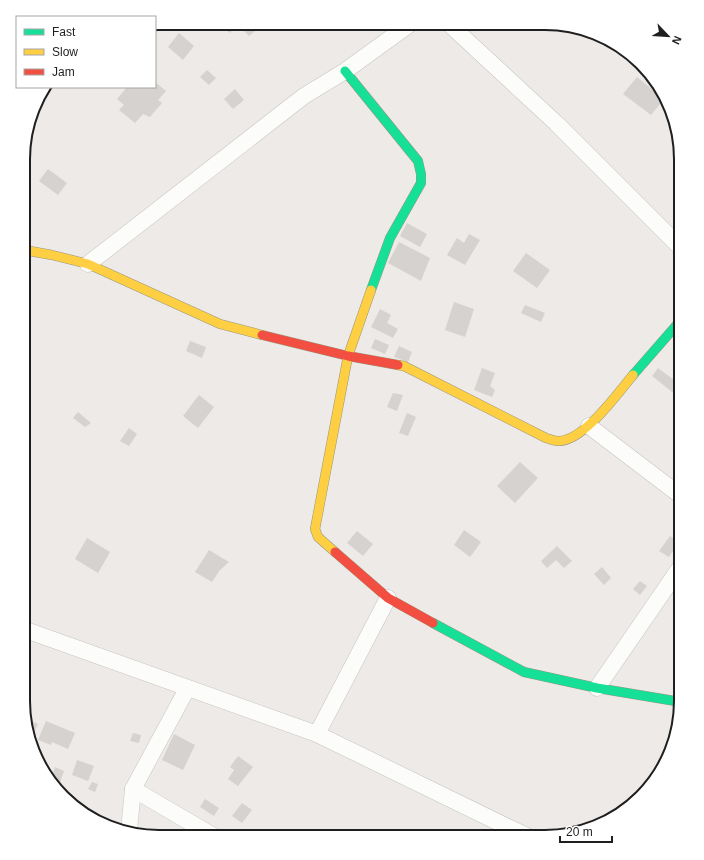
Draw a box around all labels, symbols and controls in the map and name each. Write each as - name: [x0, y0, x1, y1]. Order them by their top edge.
- legend: [16, 16, 156, 88]
- north arrow: [648, 16, 688, 56]
- text: Fast: [52, 25, 76, 39]
- text: N: [670, 34, 684, 46]
- text: Slow: [52, 45, 78, 59]
- text: Jam: [52, 65, 75, 79]
- scale bar: [560, 818, 612, 844]
- text: 20 m: [566, 825, 593, 839]

